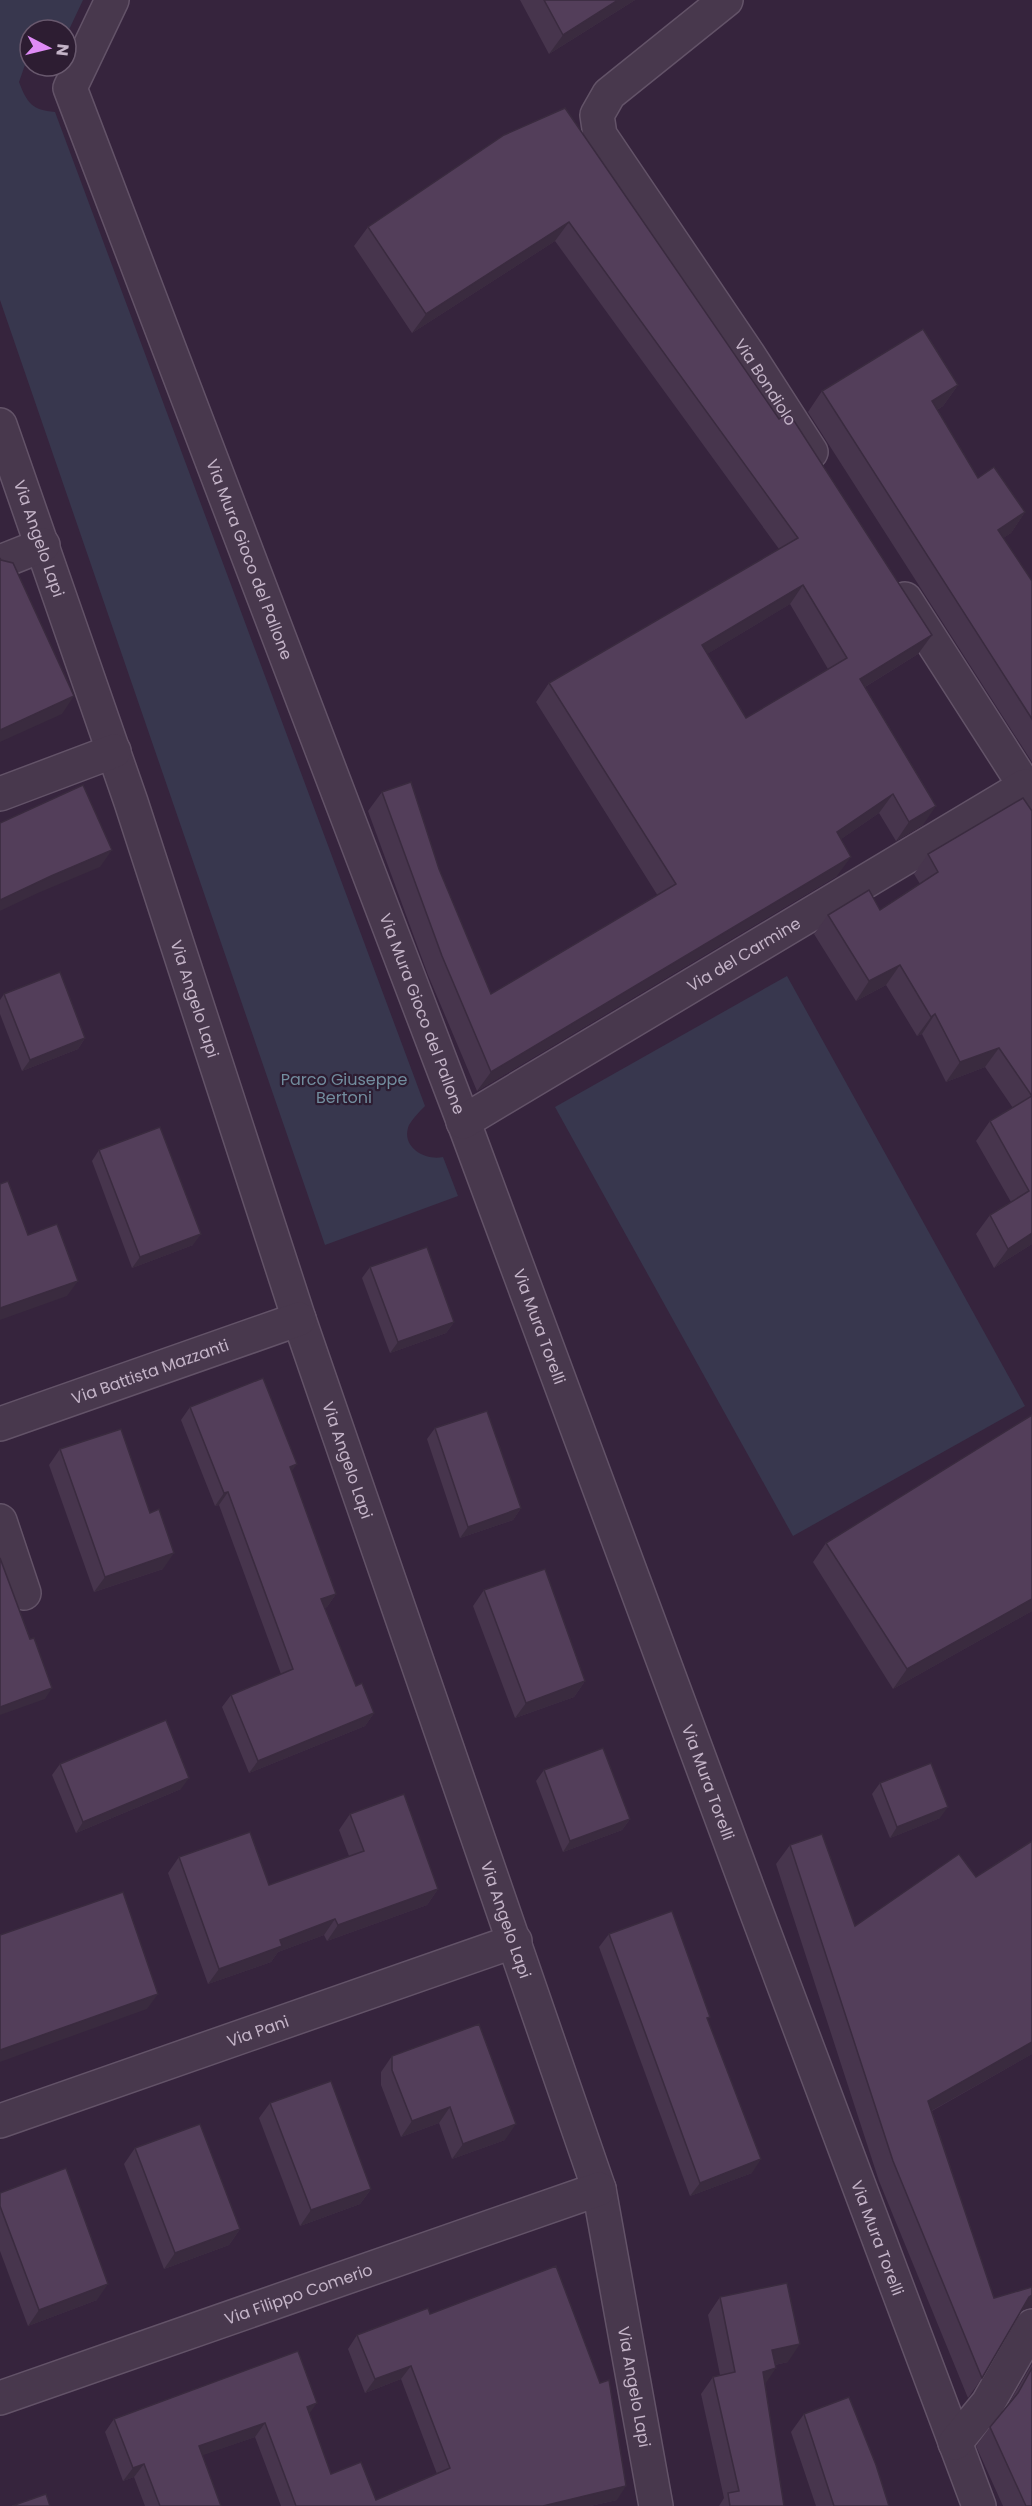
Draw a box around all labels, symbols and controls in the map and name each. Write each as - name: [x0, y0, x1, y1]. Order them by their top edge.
- north arrow: [18, 18, 78, 78]
- text: N: [50, 42, 75, 57]
- street label: Via Bondiolo: [729, 334, 802, 430]
- street label: Via Mura Gioco del Pallone: [201, 456, 299, 663]
- street label: Via Angelo Lapi: [8, 477, 70, 600]
- street label: Via Mura Gioco del Pallone: [374, 910, 471, 1117]
- street label: Via del Carmine: [683, 911, 805, 997]
- street label: Via Angelo Lapi: [165, 937, 225, 1061]
- park label: Parco Giuseppe Bertoni: [281, 1068, 407, 1109]
- street label: Via Mura Torelli: [508, 1265, 572, 1387]
- street label: Via Battista Mazzanti: [68, 1333, 232, 1410]
- street label: Via Angelo Lapi: [317, 1398, 379, 1522]
- street label: Via Mura Torelli: [676, 1721, 740, 1843]
- street label: Via Angelo Lapi: [475, 1858, 537, 1981]
- street label: Via Pani: [224, 2009, 292, 2052]
- street label: Via Mura Torelli: [846, 2177, 910, 2299]
- street label: Via Filippo Comerio: [221, 2257, 375, 2330]
- street label: Via Angelo Lapi: [612, 2324, 657, 2449]

